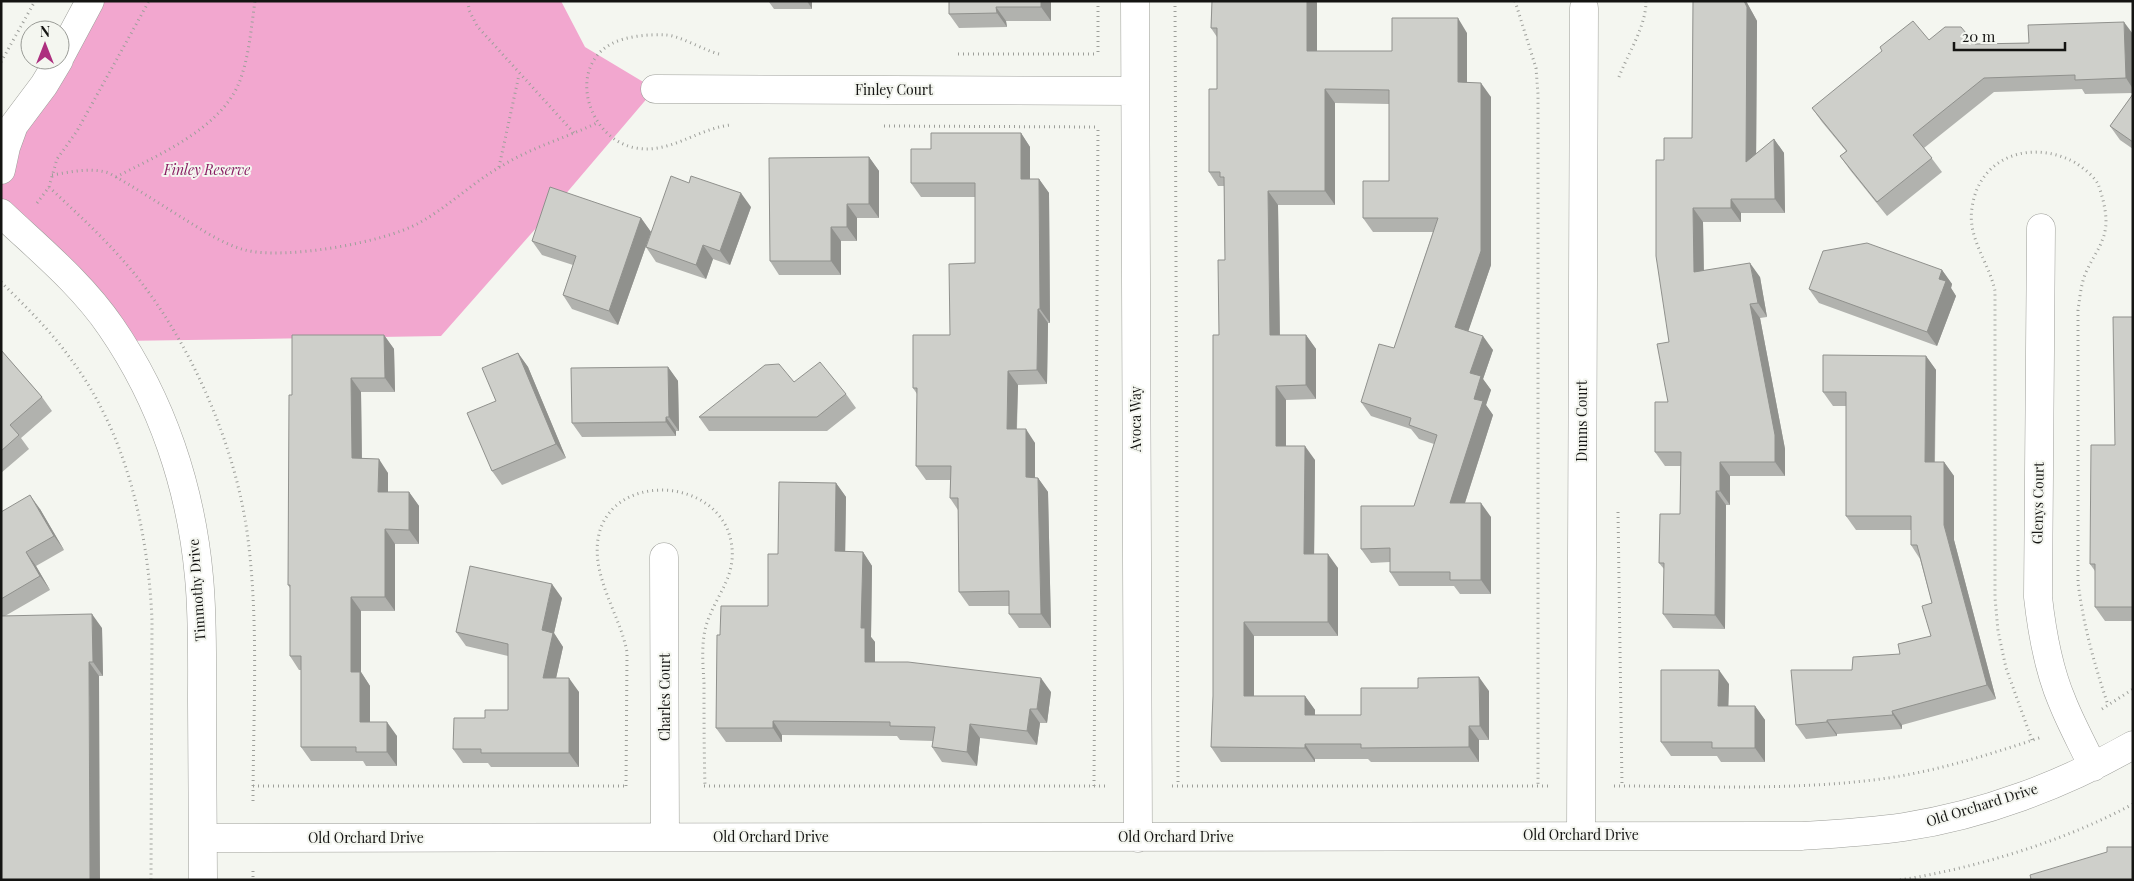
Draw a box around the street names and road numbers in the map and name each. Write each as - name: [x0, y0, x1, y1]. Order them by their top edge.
- street label: Finley Court: [855, 80, 934, 99]
- street label: Dunns Court: [1572, 379, 1591, 462]
- street label: Avoca Way: [1126, 386, 1145, 453]
- street label: Glenys Court: [2027, 461, 2048, 544]
- street label: Timmothy Drive: [183, 538, 210, 642]
- street label: Charles Court: [655, 652, 674, 741]
- street label: Old Orchard Drive: [1924, 778, 2040, 831]
- street label: Old Orchard Drive: [1523, 825, 1639, 844]
- street label: Old Orchard Drive: [713, 827, 829, 846]
- street label: Old Orchard Drive: [1118, 827, 1234, 846]
- street label: Old Orchard Drive: [308, 828, 424, 847]

